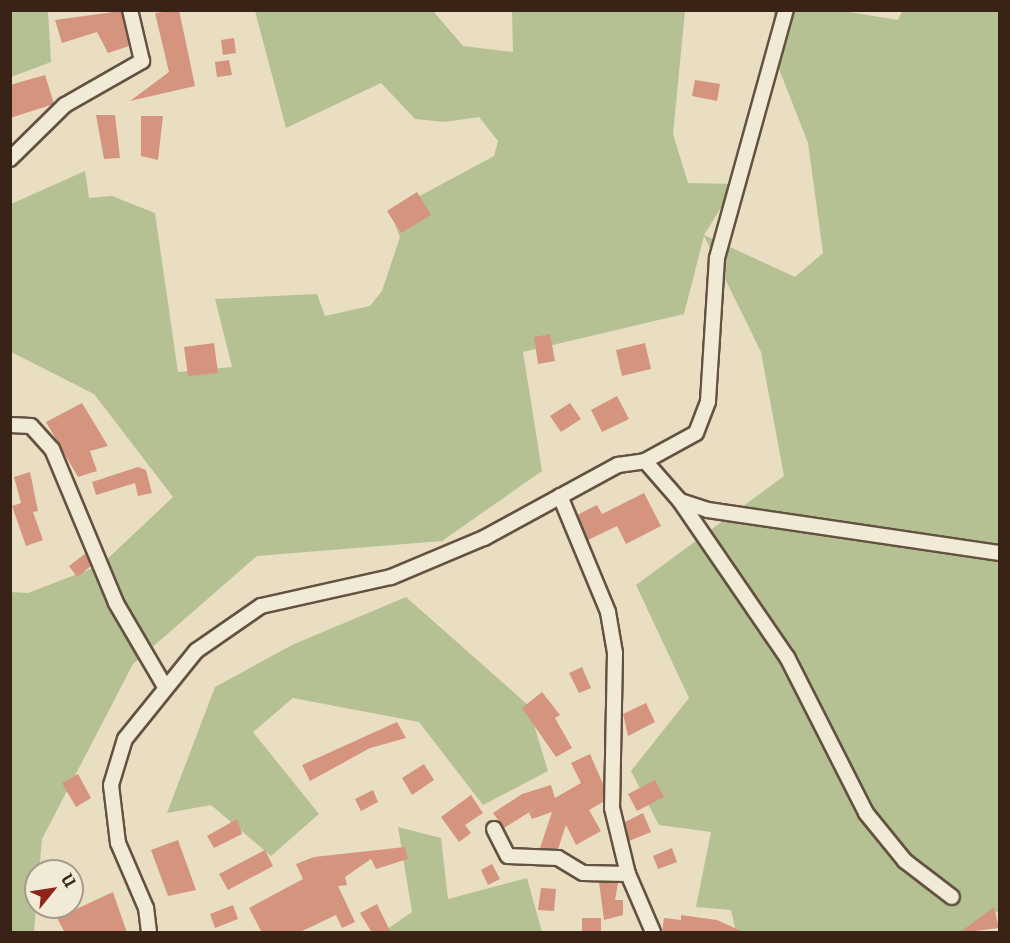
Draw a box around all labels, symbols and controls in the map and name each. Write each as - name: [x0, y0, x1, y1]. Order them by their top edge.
- north arrow: [24, 859, 84, 919]
- text: U: [57, 871, 80, 891]

